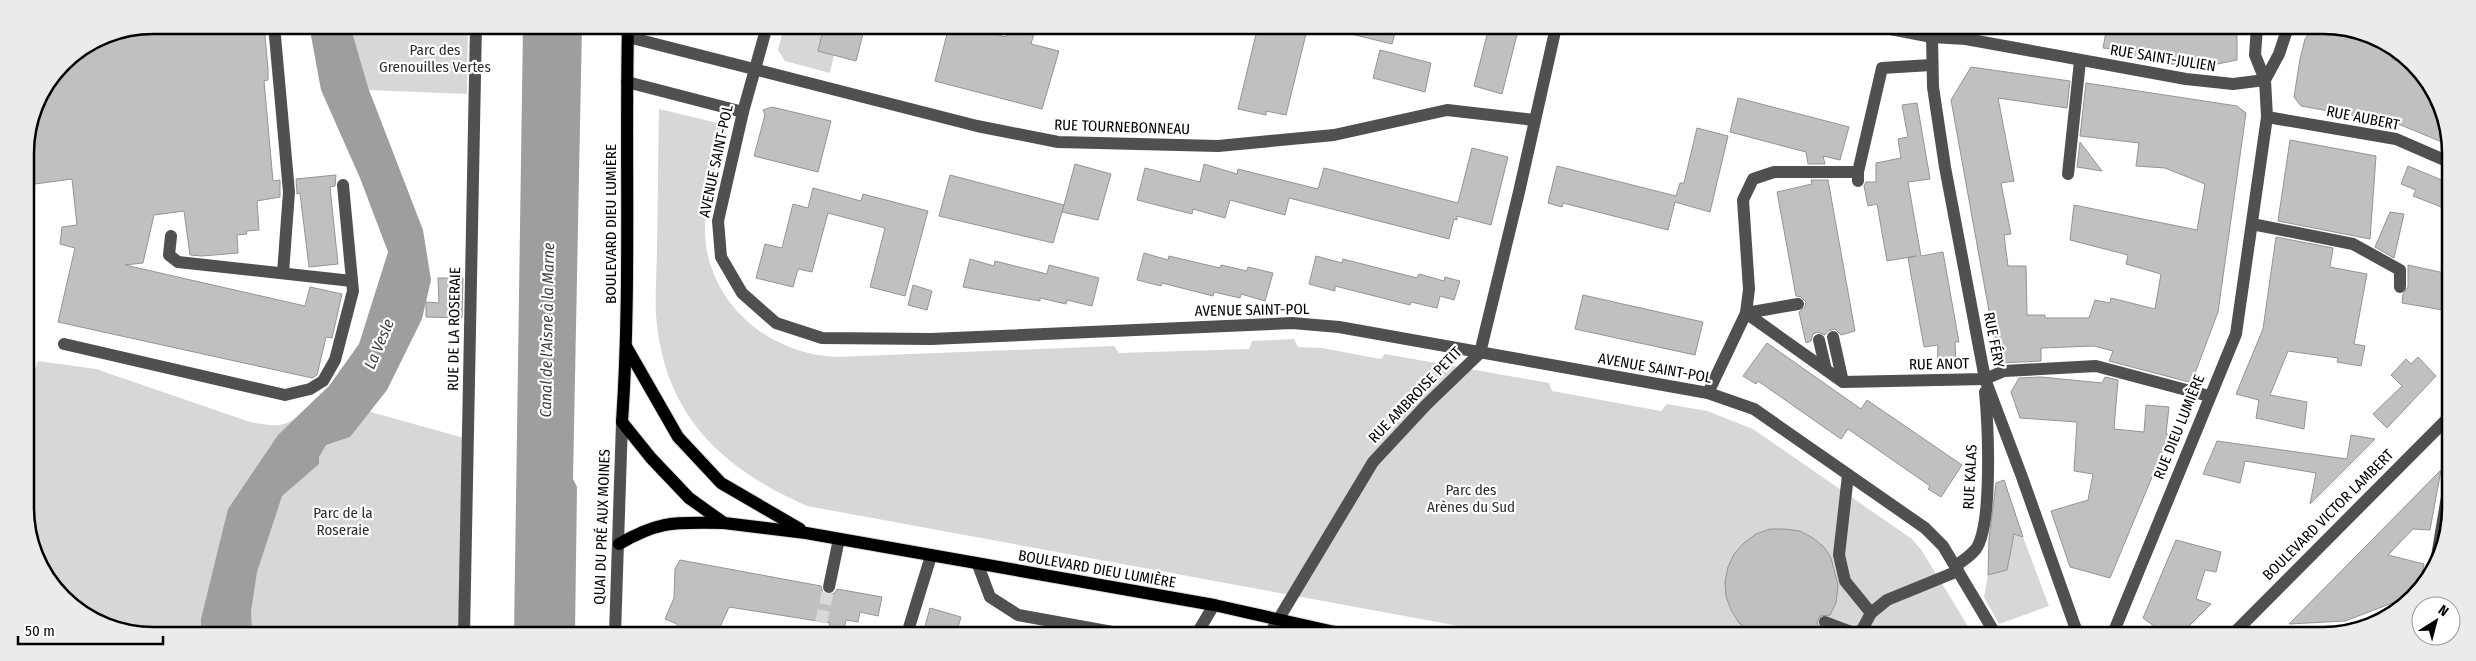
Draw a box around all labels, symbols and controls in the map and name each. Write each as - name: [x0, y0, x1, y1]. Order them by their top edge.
- park label: Parc des Grenouilles Vertes: [379, 41, 491, 76]
- street label: RUE SAINT-JULIEN: [2109, 41, 2217, 75]
- street label: RUE AUBERT: [2325, 102, 2401, 134]
- street label: AVENUE SAINT-POL: [695, 103, 737, 219]
- street label: RUE TOURNEBONNEAU: [1054, 116, 1190, 138]
- street label: BOULEVARD DIEU LUMIÈRE: [602, 144, 620, 304]
- water label: Canal de l'Aisne à la Marne: [536, 242, 558, 418]
- street label: RUE DE LA ROSERAIE: [444, 267, 464, 391]
- street label: AVENUE SAINT-POL: [1194, 300, 1310, 320]
- street label: RUE FÉRY: [1980, 311, 2008, 370]
- water label: La Vesle: [360, 316, 398, 372]
- street label: RUE AMBROISE PETIT: [1365, 343, 1465, 447]
- street label: AVENUE SAINT-POL: [1597, 349, 1713, 387]
- street label: RUE ANOT: [1909, 354, 1969, 374]
- street label: RUE DIEU LUMIÈRE: [2150, 372, 2208, 482]
- street label: RUE KALAS: [1959, 444, 1981, 510]
- street label: BOULEVARD VICTOR LAMBERT: [2259, 446, 2397, 584]
- street label: QUAI DU PRÉ AUX MOINES: [590, 449, 614, 605]
- park label: Parc des Arènes du Sud: [1427, 481, 1515, 516]
- park label: Parc de la Roseraie: [313, 504, 373, 539]
- street label: BOULEVARD DIEU LUMIÈRE: [1017, 546, 1177, 592]
- north arrow: [2411, 596, 2461, 646]
- text: N: [2435, 602, 2452, 620]
- scale bar: [18, 614, 162, 646]
- text: 50 m: [25, 622, 55, 640]

